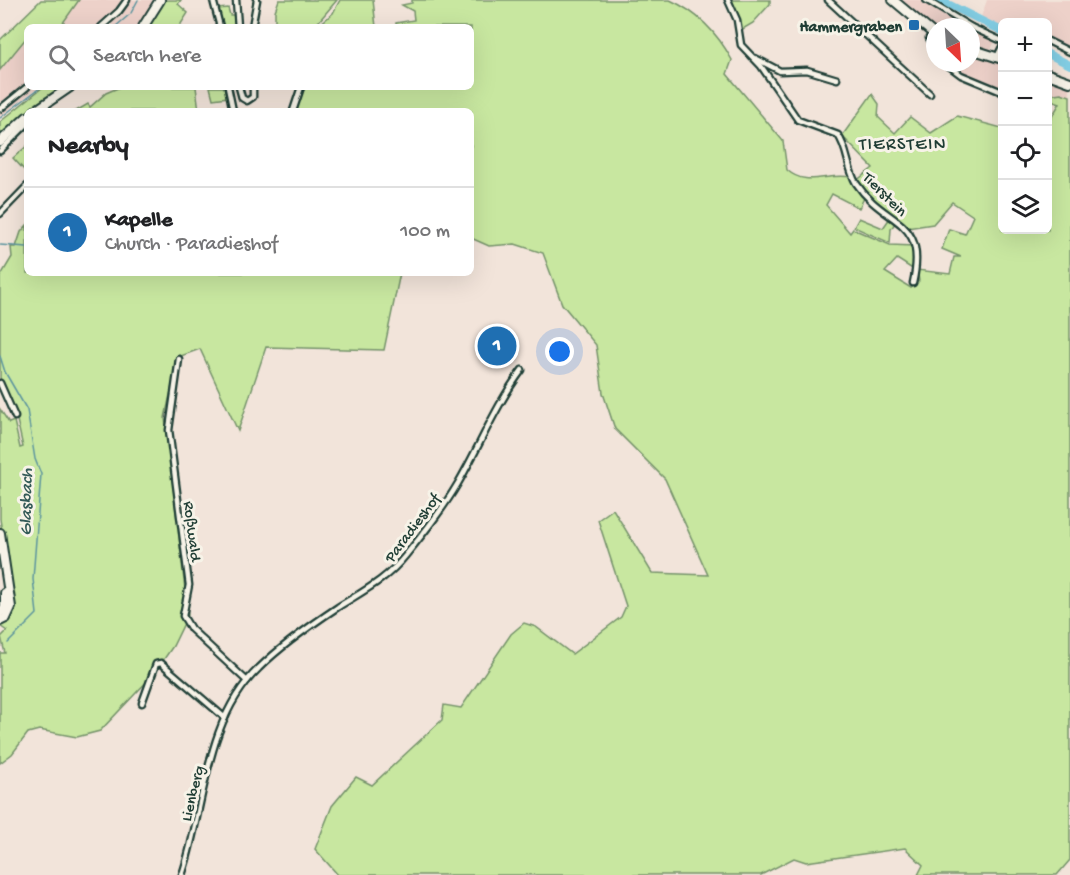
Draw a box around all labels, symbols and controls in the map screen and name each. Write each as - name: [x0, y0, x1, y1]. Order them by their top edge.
- marker: Hammergraben: [907, 18, 921, 32]
- north arrow: [926, 18, 980, 72]
- map controls: [998, 18, 1052, 234]
- button: +: [998, 18, 1052, 72]
- place label: Hammergraben: [799, 19, 902, 38]
- search box: [24, 24, 474, 90]
- icon: search: [45, 41, 78, 74]
- text: Search here: [93, 44, 201, 70]
- button: −: [998, 72, 1052, 126]
- button: locate: [998, 126, 1052, 180]
- text: Nearby: [48, 132, 129, 163]
- district label: TIERSTEIN: [858, 135, 947, 156]
- street label: Tierstein: [857, 168, 910, 222]
- button: layers: [998, 180, 1052, 234]
- text: Kapelle: [105, 208, 173, 234]
- text: 1: [63, 221, 72, 244]
- text: 100 m: [400, 221, 450, 244]
- text: Church · Paradieshof: [105, 234, 278, 257]
- pin: 1: [478, 324, 516, 368]
- your location: [545, 337, 574, 366]
- water label: Glasbach: [16, 468, 39, 536]
- street label: Paradieshof: [381, 490, 446, 568]
- street label: Roßwald: [177, 500, 204, 564]
- street label: Lienberg: [178, 764, 210, 824]

